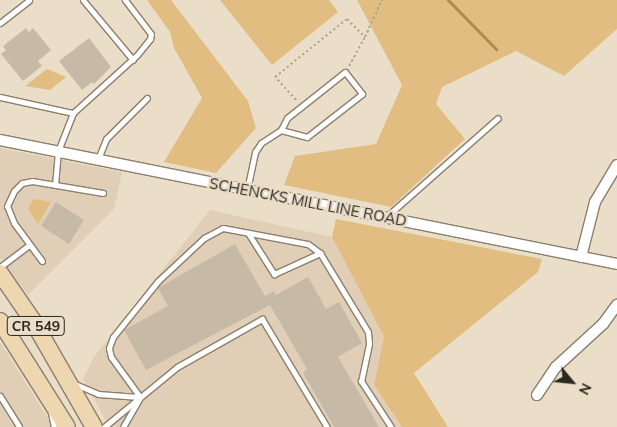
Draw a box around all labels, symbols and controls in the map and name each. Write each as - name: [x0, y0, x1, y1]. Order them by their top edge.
- street label: SCHENCKS MILL LINE ROAD: [208, 174, 408, 230]
- road number: CR 549: [6, 314, 66, 338]
- north arrow: [547, 357, 597, 407]
- text: N: [575, 380, 596, 398]

